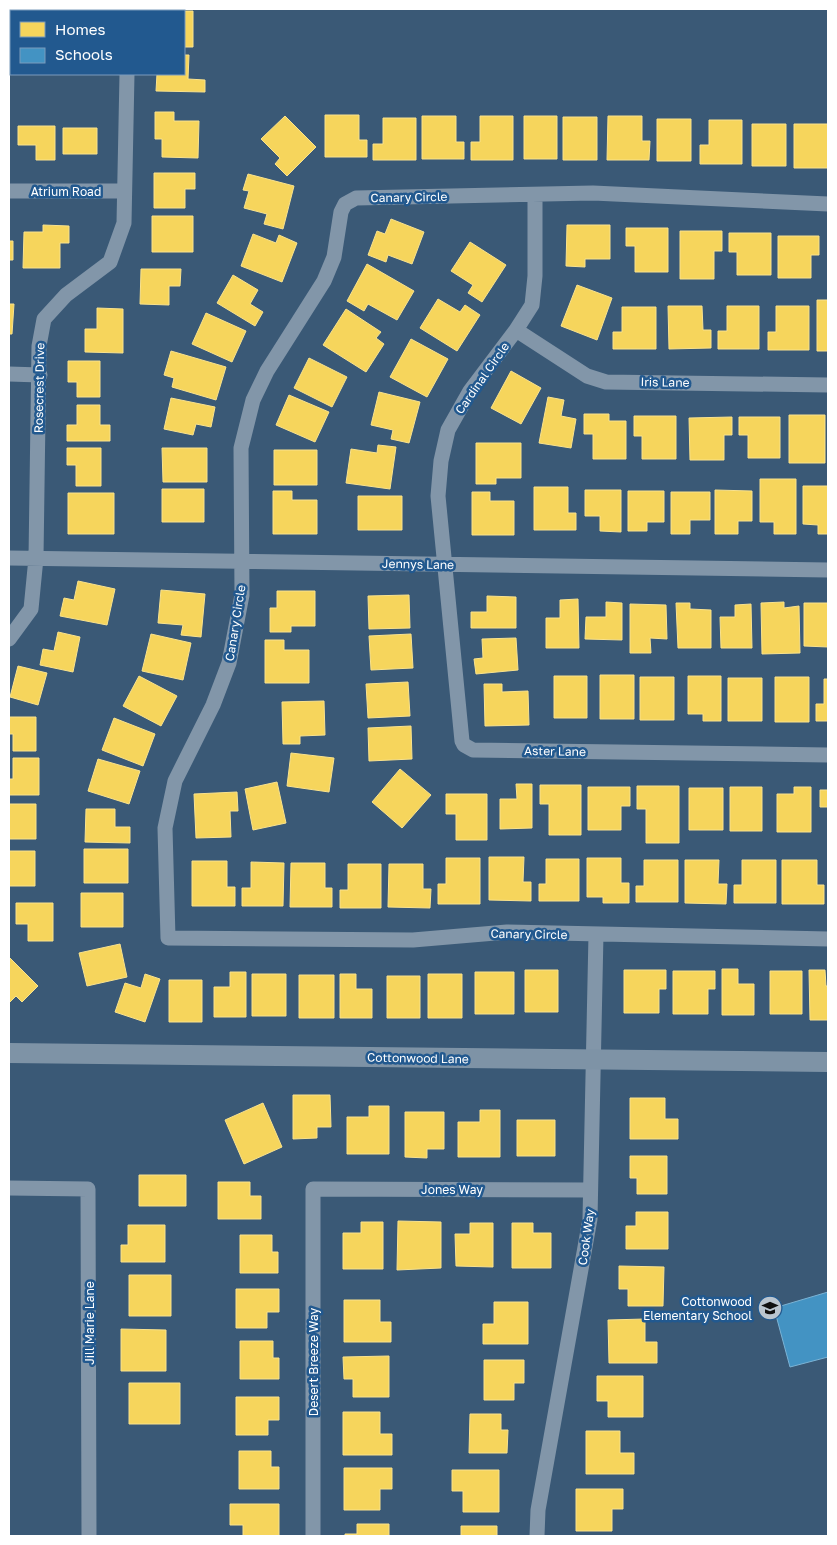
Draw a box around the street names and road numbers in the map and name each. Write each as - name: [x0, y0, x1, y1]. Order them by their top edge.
- street label: Atrium Road: [31, 184, 101, 199]
- street label: Canary Circle: [370, 189, 448, 205]
- street label: Cardinal Circle: [452, 339, 512, 417]
- street label: Rosecrest Drive: [31, 343, 47, 433]
- street label: Iris Lane: [640, 374, 690, 390]
- street label: Jennys Lane: [382, 556, 454, 572]
- street label: Canary Circle: [222, 584, 248, 662]
- street label: Aster Lane: [524, 743, 586, 759]
- street label: Canary Circle: [490, 926, 568, 942]
- street label: Cottonwood Lane: [367, 1050, 469, 1066]
- street label: Jones Way: [421, 1182, 483, 1197]
- street label: Cook Way: [575, 1208, 597, 1266]
- street label: Jill Marie Lane: [82, 1281, 97, 1365]
- street label: Desert Breeze Way: [306, 1308, 321, 1416]

